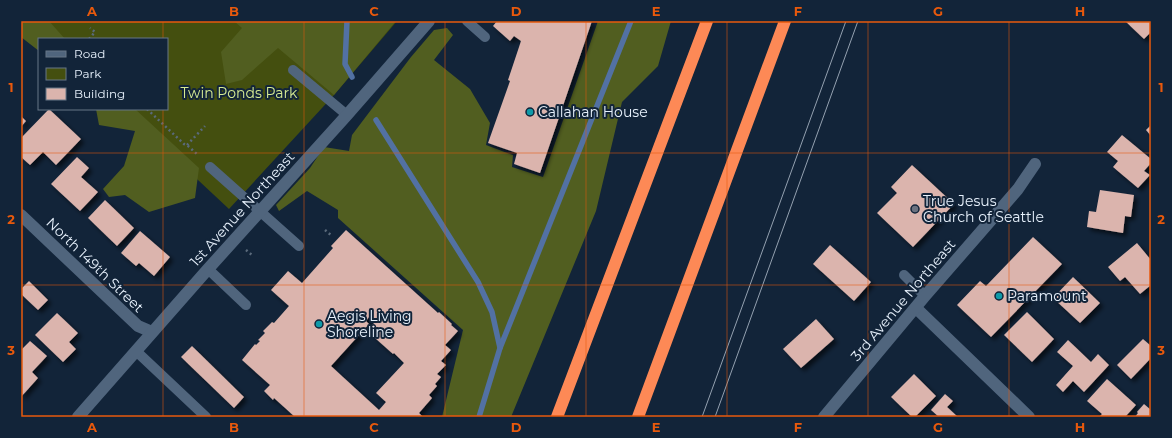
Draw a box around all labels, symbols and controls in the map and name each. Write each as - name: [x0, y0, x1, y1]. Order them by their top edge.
- text: A: [86, 3, 98, 19]
- text: B: [229, 3, 239, 19]
- text: C: [369, 3, 379, 19]
- text: D: [511, 3, 522, 19]
- text: E: [652, 3, 661, 19]
- text: F: [794, 3, 802, 19]
- text: G: [933, 3, 943, 19]
- text: H: [1075, 3, 1085, 19]
- legend: [38, 38, 168, 110]
- text: Road: [74, 46, 105, 61]
- text: Park: [74, 66, 102, 81]
- text: 1: [8, 79, 14, 95]
- text: 1: [1158, 79, 1164, 95]
- park label: Twin Ponds Park: [181, 84, 298, 102]
- text: Building: [74, 86, 125, 101]
- place label: Callahan House: [538, 103, 648, 121]
- marker: Callahan House: [525, 107, 535, 117]
- street label: 1st Avenue Northeast: [186, 148, 298, 270]
- place label: True Jesus Church of Seattle: [923, 192, 1044, 226]
- marker: True Jesus Church of Seattle: [910, 204, 920, 214]
- text: 2: [7, 211, 15, 227]
- text: 2: [1157, 211, 1165, 227]
- street label: North 149th Street: [42, 214, 148, 316]
- street label: 3rd Avenue Northeast: [847, 235, 959, 364]
- place label: Paramount: [1007, 287, 1087, 305]
- marker: Paramount: [994, 291, 1004, 301]
- place label: Aegis Living Shoreline: [327, 307, 412, 341]
- marker: Aegis Living Shoreline: [314, 319, 324, 329]
- text: 3: [6, 342, 15, 358]
- text: 3: [1156, 342, 1165, 358]
- text: A: [86, 419, 98, 435]
- text: B: [229, 419, 239, 435]
- text: C: [369, 419, 379, 435]
- text: D: [511, 419, 522, 435]
- text: E: [652, 419, 661, 435]
- text: F: [794, 419, 802, 435]
- text: G: [933, 419, 943, 435]
- text: H: [1075, 419, 1085, 435]

